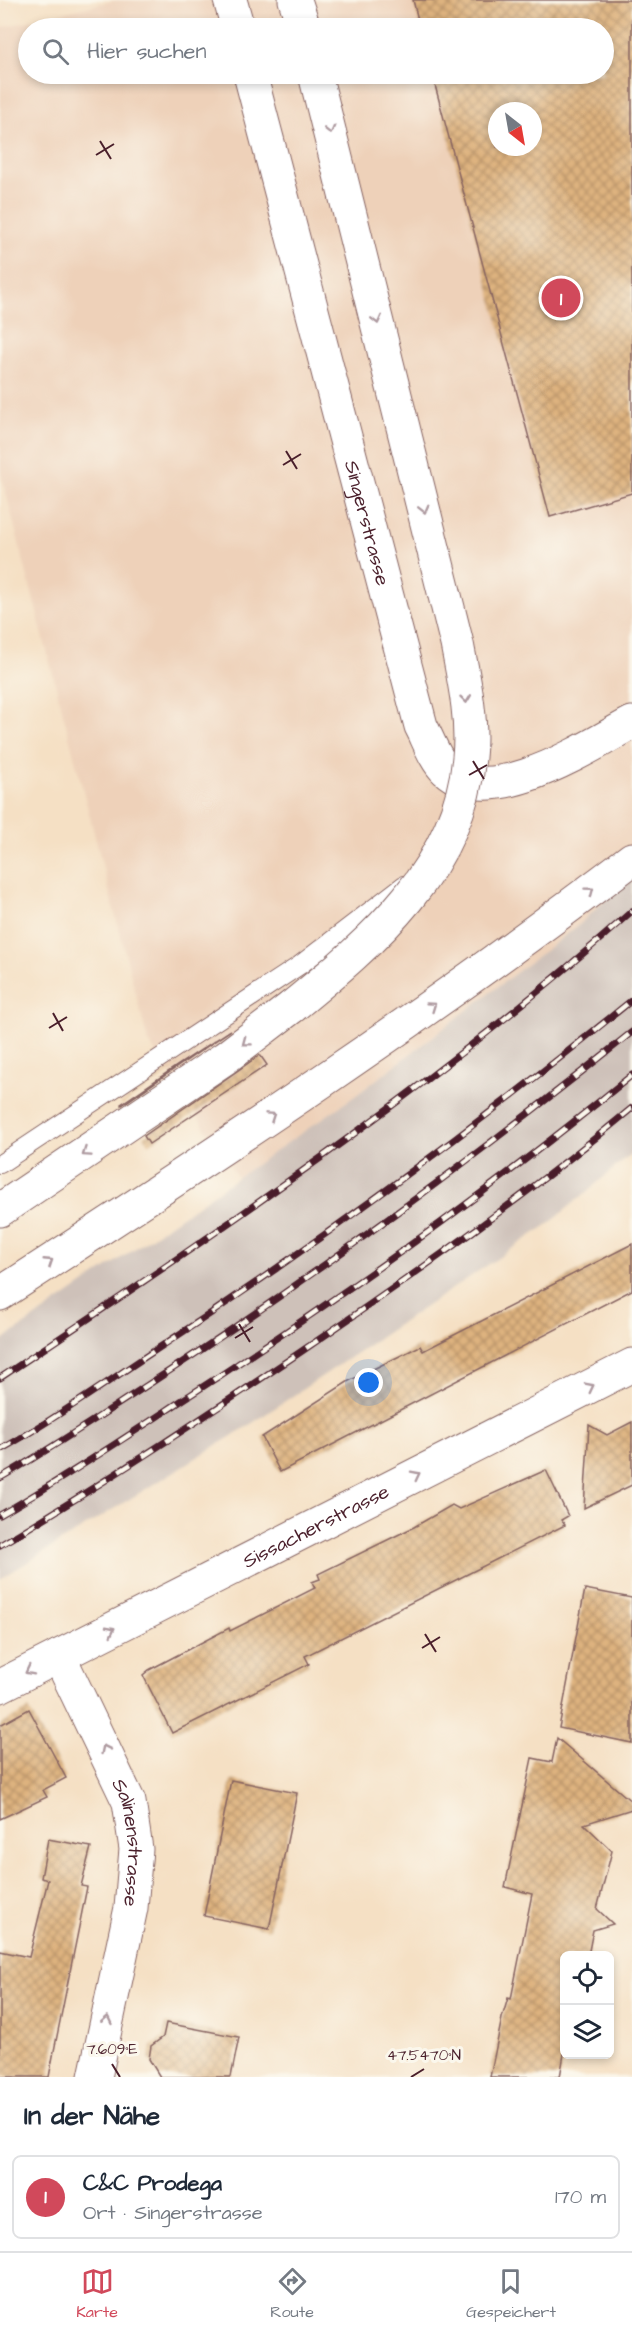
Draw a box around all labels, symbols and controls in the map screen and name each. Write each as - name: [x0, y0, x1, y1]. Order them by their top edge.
- search box: [18, 18, 614, 84]
- icon: search: [39, 35, 72, 68]
- text: Hier suchen: [87, 36, 206, 67]
- north arrow: [488, 102, 542, 156]
- one-way arrow: [322, 125, 335, 135]
- pin: 1: [542, 276, 580, 320]
- one-way arrow: [369, 314, 382, 324]
- street label: Singerstrasse: [337, 457, 397, 589]
- one-way arrow: [416, 504, 429, 514]
- one-way arrow: [460, 694, 472, 703]
- one-way arrow: [583, 888, 594, 899]
- one-way arrow: [425, 1002, 436, 1013]
- one-way arrow: [242, 1034, 253, 1045]
- one-way arrow: [265, 1113, 276, 1124]
- one-way arrow: [82, 1145, 92, 1157]
- one-way arrow: [43, 1258, 53, 1270]
- your location: [354, 1368, 383, 1397]
- one-way arrow: [583, 1383, 594, 1394]
- one-way arrow: [409, 1471, 420, 1482]
- street label: Sissacherstrasse: [238, 1478, 394, 1575]
- one-way arrow: [104, 1626, 115, 1637]
- one-way arrow: [25, 1664, 36, 1675]
- one-way arrow: [101, 1745, 112, 1756]
- street label: Salinenstrasse: [105, 1774, 149, 1908]
- map controls: [560, 1951, 614, 2059]
- button: locate: [560, 1951, 614, 2005]
- button: layers: [560, 2005, 614, 2059]
- one-way arrow: [100, 2015, 113, 2025]
- text: 7.609°E: [87, 2039, 138, 2060]
- text: 47.5470°N: [387, 2045, 461, 2066]
- text: In der Nähe: [24, 2098, 160, 2134]
- text: C&C Prodega: [83, 2168, 222, 2199]
- text: 1: [44, 2183, 47, 2211]
- text: 170 m: [555, 2183, 606, 2211]
- text: Ort · Singerstrasse: [83, 2199, 263, 2227]
- tab: Karte: [76, 2265, 118, 2323]
- tab: Route: [270, 2265, 314, 2323]
- tab: Gespeichert: [466, 2265, 556, 2323]

